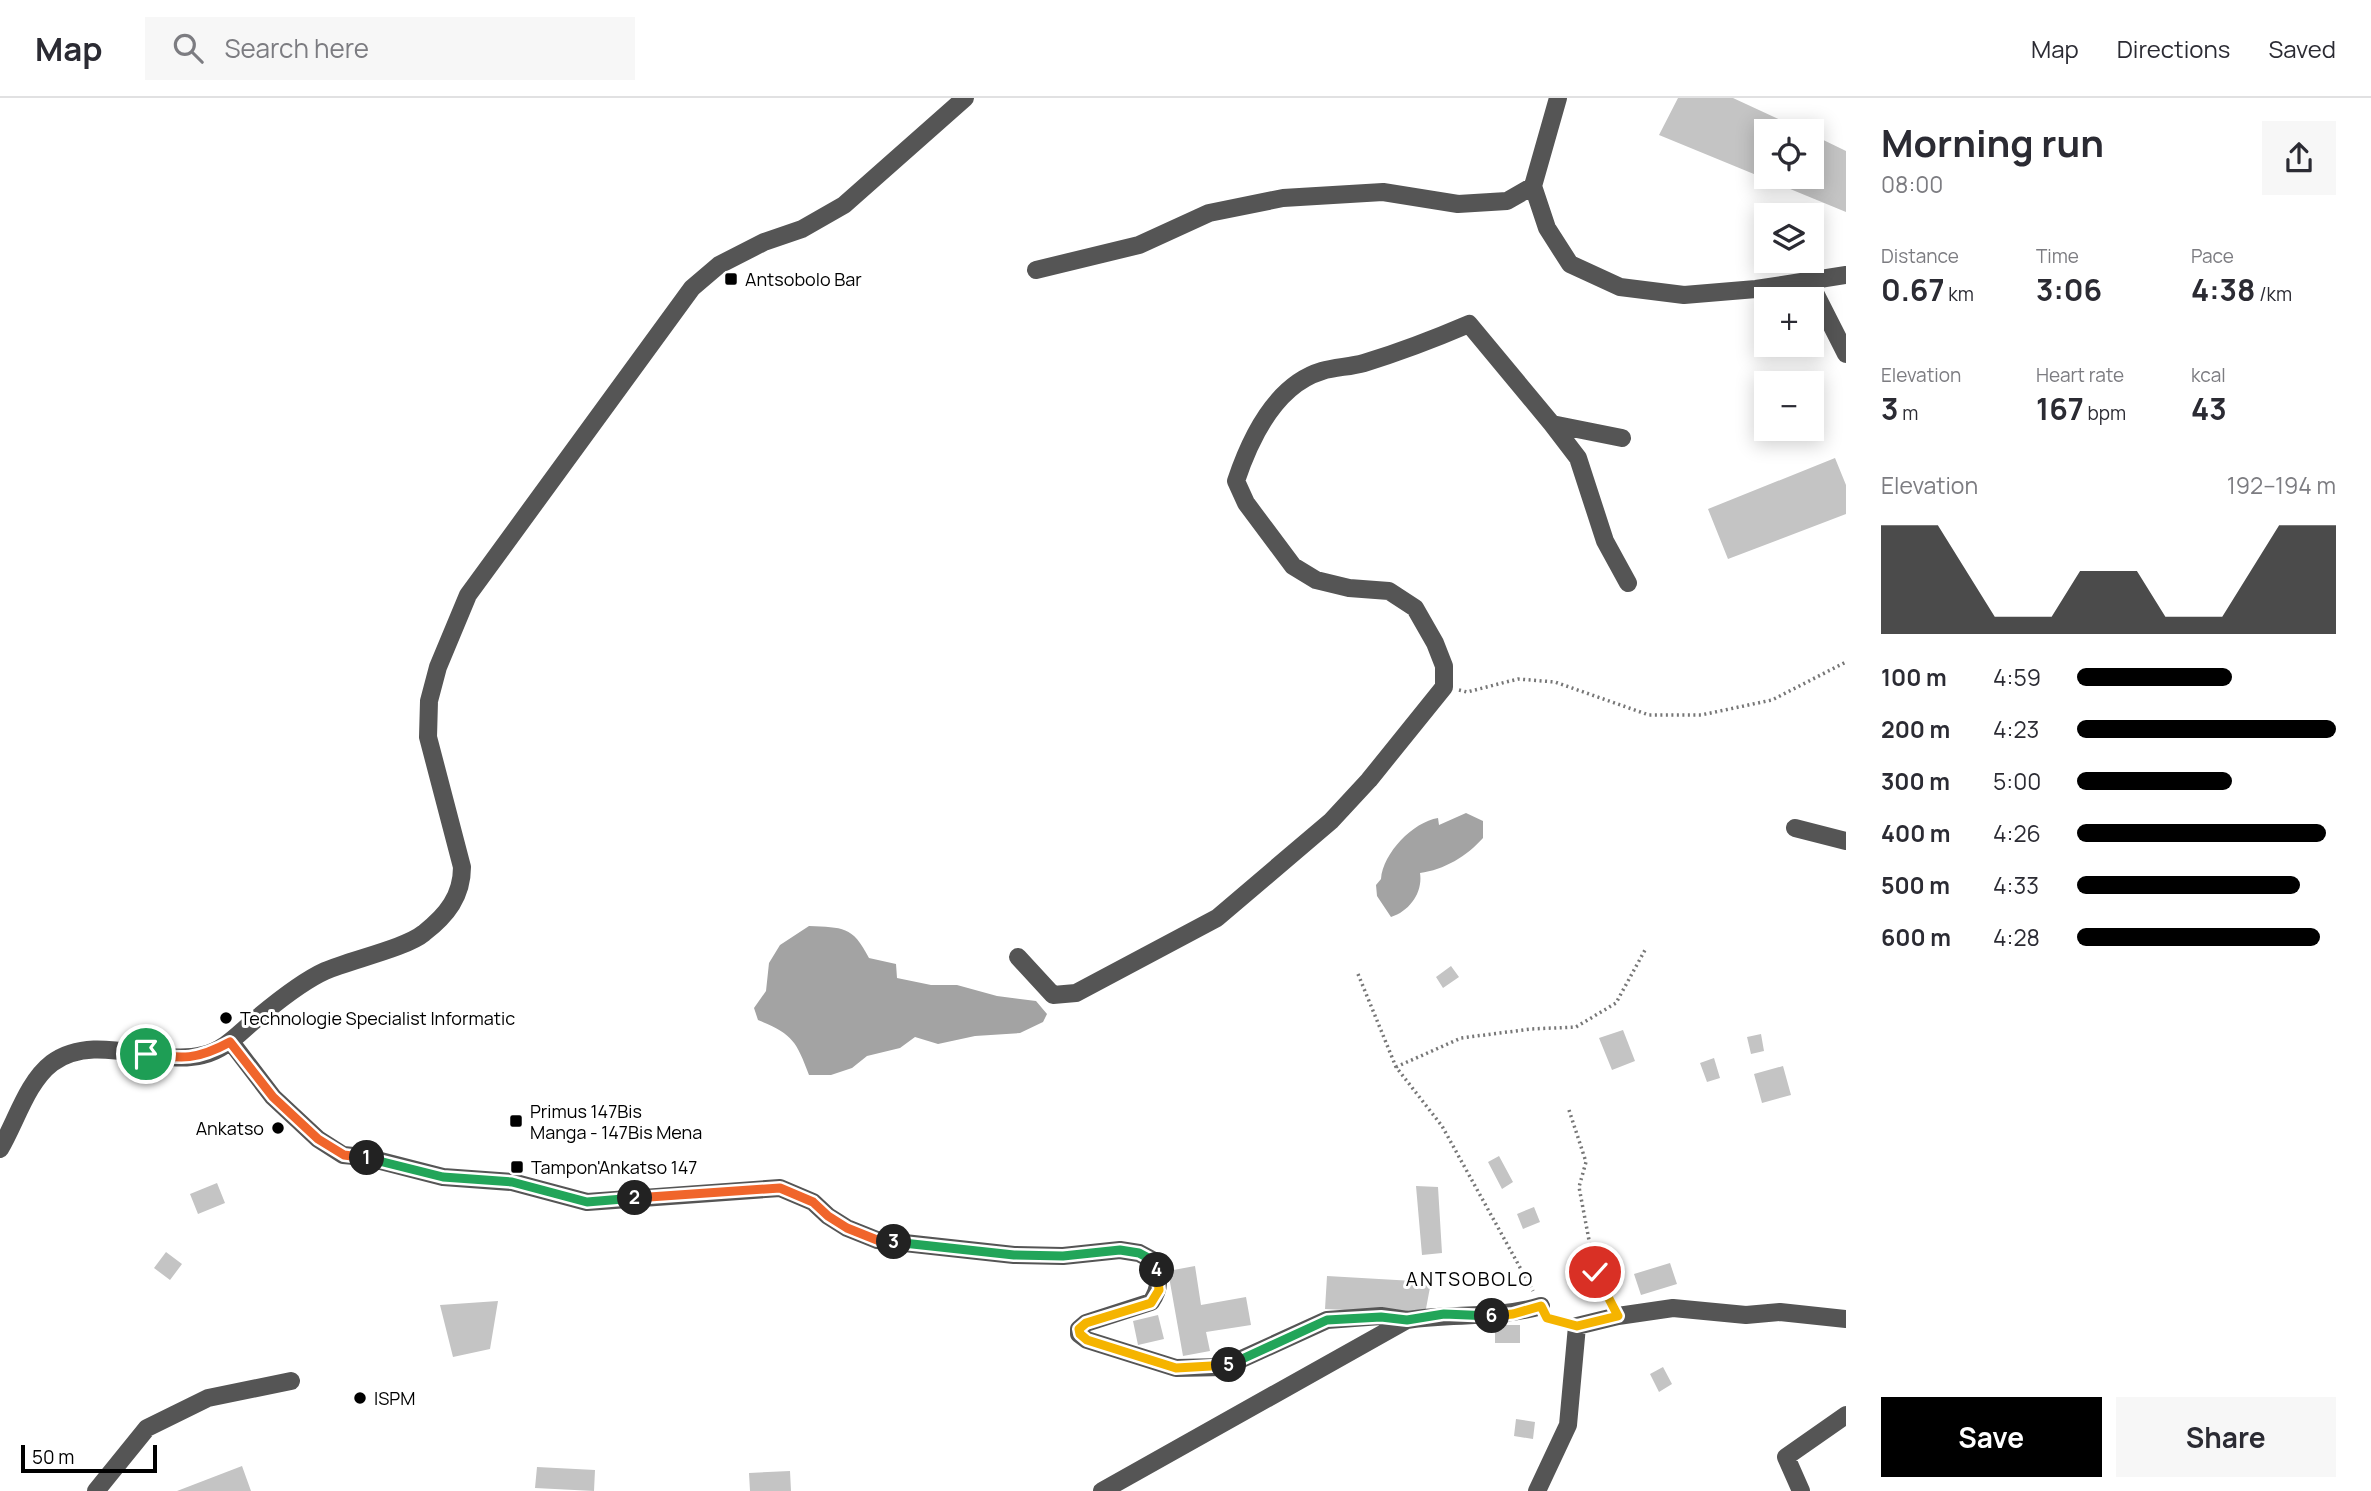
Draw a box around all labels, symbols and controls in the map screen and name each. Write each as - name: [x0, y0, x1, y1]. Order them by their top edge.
- search box: [145, 17, 635, 80]
- text: Map: [35, 26, 103, 71]
- icon: search: [169, 29, 207, 67]
- text: Search here: [225, 30, 369, 66]
- text: Map: [2031, 32, 2079, 65]
- text: Directions: [2117, 32, 2230, 65]
- text: Saved: [2268, 32, 2336, 65]
- text: Morning run: [1881, 116, 2104, 168]
- map controls: [1754, 119, 1824, 441]
- button: locate: [1754, 119, 1824, 189]
- button: share: [2262, 121, 2336, 195]
- text: 08:00: [1881, 168, 1943, 200]
- button: layers: [1754, 203, 1824, 273]
- text: Distance: [1881, 243, 1959, 269]
- text: Time: [2036, 243, 2079, 269]
- text: Pace: [2191, 243, 2234, 269]
- place label: Antsobolo Bar: [745, 267, 862, 291]
- text: 0.67: [1881, 269, 1945, 310]
- text: 3:06: [2036, 269, 2102, 310]
- text: 4:38: [2191, 269, 2255, 310]
- marker: Antsobolo Bar: [723, 271, 739, 287]
- text: km: [1945, 281, 1974, 307]
- text: /km: [2255, 281, 2292, 307]
- button: +: [1754, 287, 1824, 357]
- text: Elevation: [1881, 362, 1961, 388]
- text: Heart rate: [2036, 362, 2124, 388]
- text: kcal: [2191, 362, 2226, 388]
- button: −: [1754, 371, 1824, 441]
- text: 3: [1881, 388, 1898, 429]
- text: 167: [2036, 388, 2084, 429]
- text: 43: [2191, 388, 2227, 429]
- text: m: [1898, 400, 1918, 426]
- text: bpm: [2084, 400, 2126, 426]
- text: Elevation: [1881, 469, 1978, 501]
- text: 192–194 m: [2227, 469, 2336, 501]
- text: 100 m: [1881, 661, 1947, 693]
- text: 4:59: [1993, 661, 2041, 693]
- text: 200 m: [1881, 713, 1950, 745]
- text: 4:23: [1993, 713, 2039, 745]
- text: 300 m: [1881, 765, 1950, 797]
- text: 5:00: [1993, 765, 2041, 797]
- text: 400 m: [1881, 817, 1951, 849]
- text: 4:26: [1993, 817, 2041, 849]
- text: 500 m: [1881, 869, 1950, 901]
- text: 4:33: [1993, 869, 2039, 901]
- text: 600 m: [1881, 921, 1951, 953]
- text: 4:28: [1993, 921, 2040, 953]
- place label: Technologie Specialist Informatic: [240, 1006, 515, 1030]
- marker: Technologie Specialist Informatic: [218, 1010, 234, 1026]
- pin: [116, 1024, 176, 1084]
- icon: arrive: [127, 1035, 165, 1073]
- place label: Primus 147Bis Manga - 147Bis Mena: [530, 1099, 702, 1144]
- marker: Primus 147Bis Manga - 147Bis Mena: [508, 1113, 524, 1129]
- place label: Ankatso: [196, 1116, 264, 1140]
- marker: Ankatso: [270, 1120, 286, 1136]
- pin: 1: [350, 1140, 384, 1176]
- text: 1: [362, 1144, 371, 1170]
- place label: Tampon'Ankatso 147: [531, 1155, 697, 1179]
- marker: Tampon'Ankatso 147: [509, 1159, 525, 1175]
- pin: 2: [618, 1180, 652, 1216]
- text: 2: [629, 1184, 640, 1210]
- pin: 3: [876, 1224, 912, 1260]
- text: 3: [888, 1228, 899, 1254]
- pin: [1565, 1242, 1625, 1302]
- pin: 4: [1140, 1252, 1174, 1288]
- icon: check: [1576, 1253, 1614, 1291]
- text: 4: [1151, 1256, 1162, 1282]
- district label: ANTSOBOLO: [1406, 1266, 1534, 1292]
- pin: 6: [1474, 1298, 1510, 1334]
- text: 6: [1486, 1302, 1497, 1328]
- pin: 5: [1212, 1348, 1246, 1382]
- text: 5: [1223, 1351, 1234, 1377]
- place label: ISPM: [374, 1386, 415, 1410]
- marker: ISPM: [352, 1390, 368, 1406]
- button: Save: [1881, 1397, 2102, 1477]
- button: Share: [2116, 1397, 2336, 1477]
- scale bar: [21, 1442, 158, 1474]
- text: 50 m: [32, 1444, 74, 1470]

